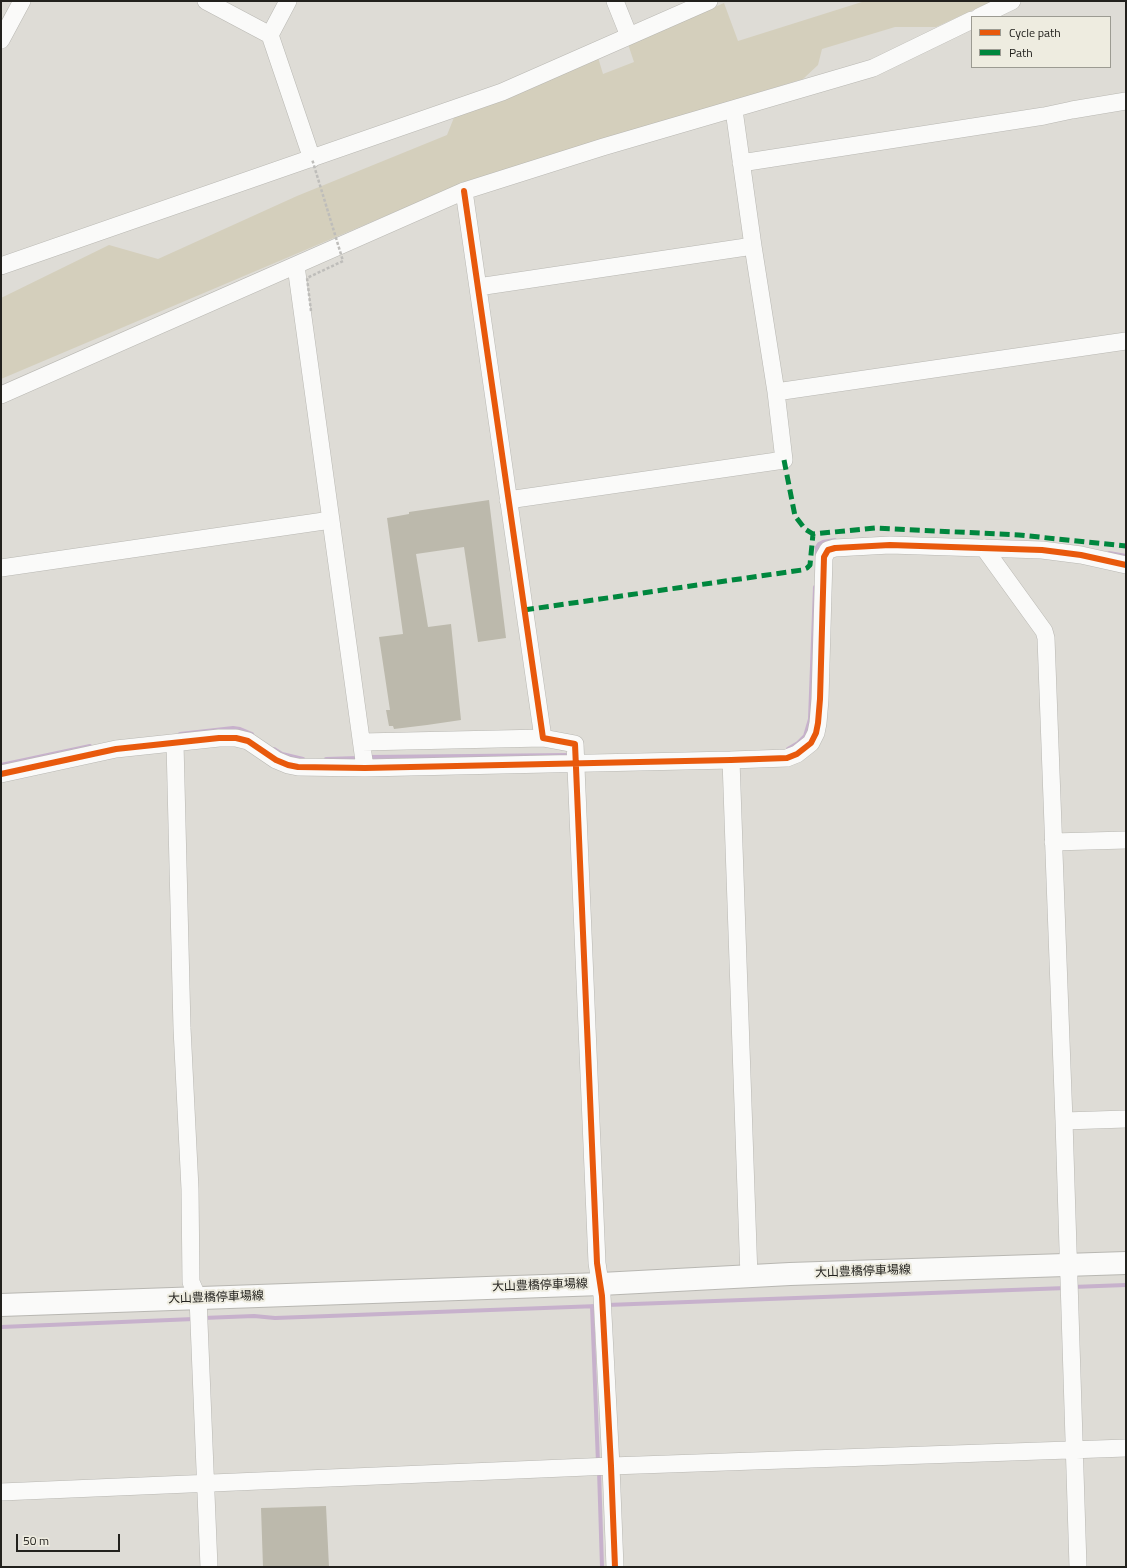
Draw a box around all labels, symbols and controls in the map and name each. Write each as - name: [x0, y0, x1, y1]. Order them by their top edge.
- legend: [971, 16, 1111, 68]
- text: Cycle path: [1009, 23, 1061, 42]
- text: Path: [1009, 43, 1033, 62]
- street label: 大山豊橋停車場線: [815, 1263, 911, 1281]
- street label: 大山豊橋停車場線: [492, 1277, 588, 1295]
- street label: 大山豊橋停車場線: [168, 1289, 264, 1307]
- scale bar: [18, 1526, 122, 1552]
- text: 50 m: [23, 1531, 49, 1550]

